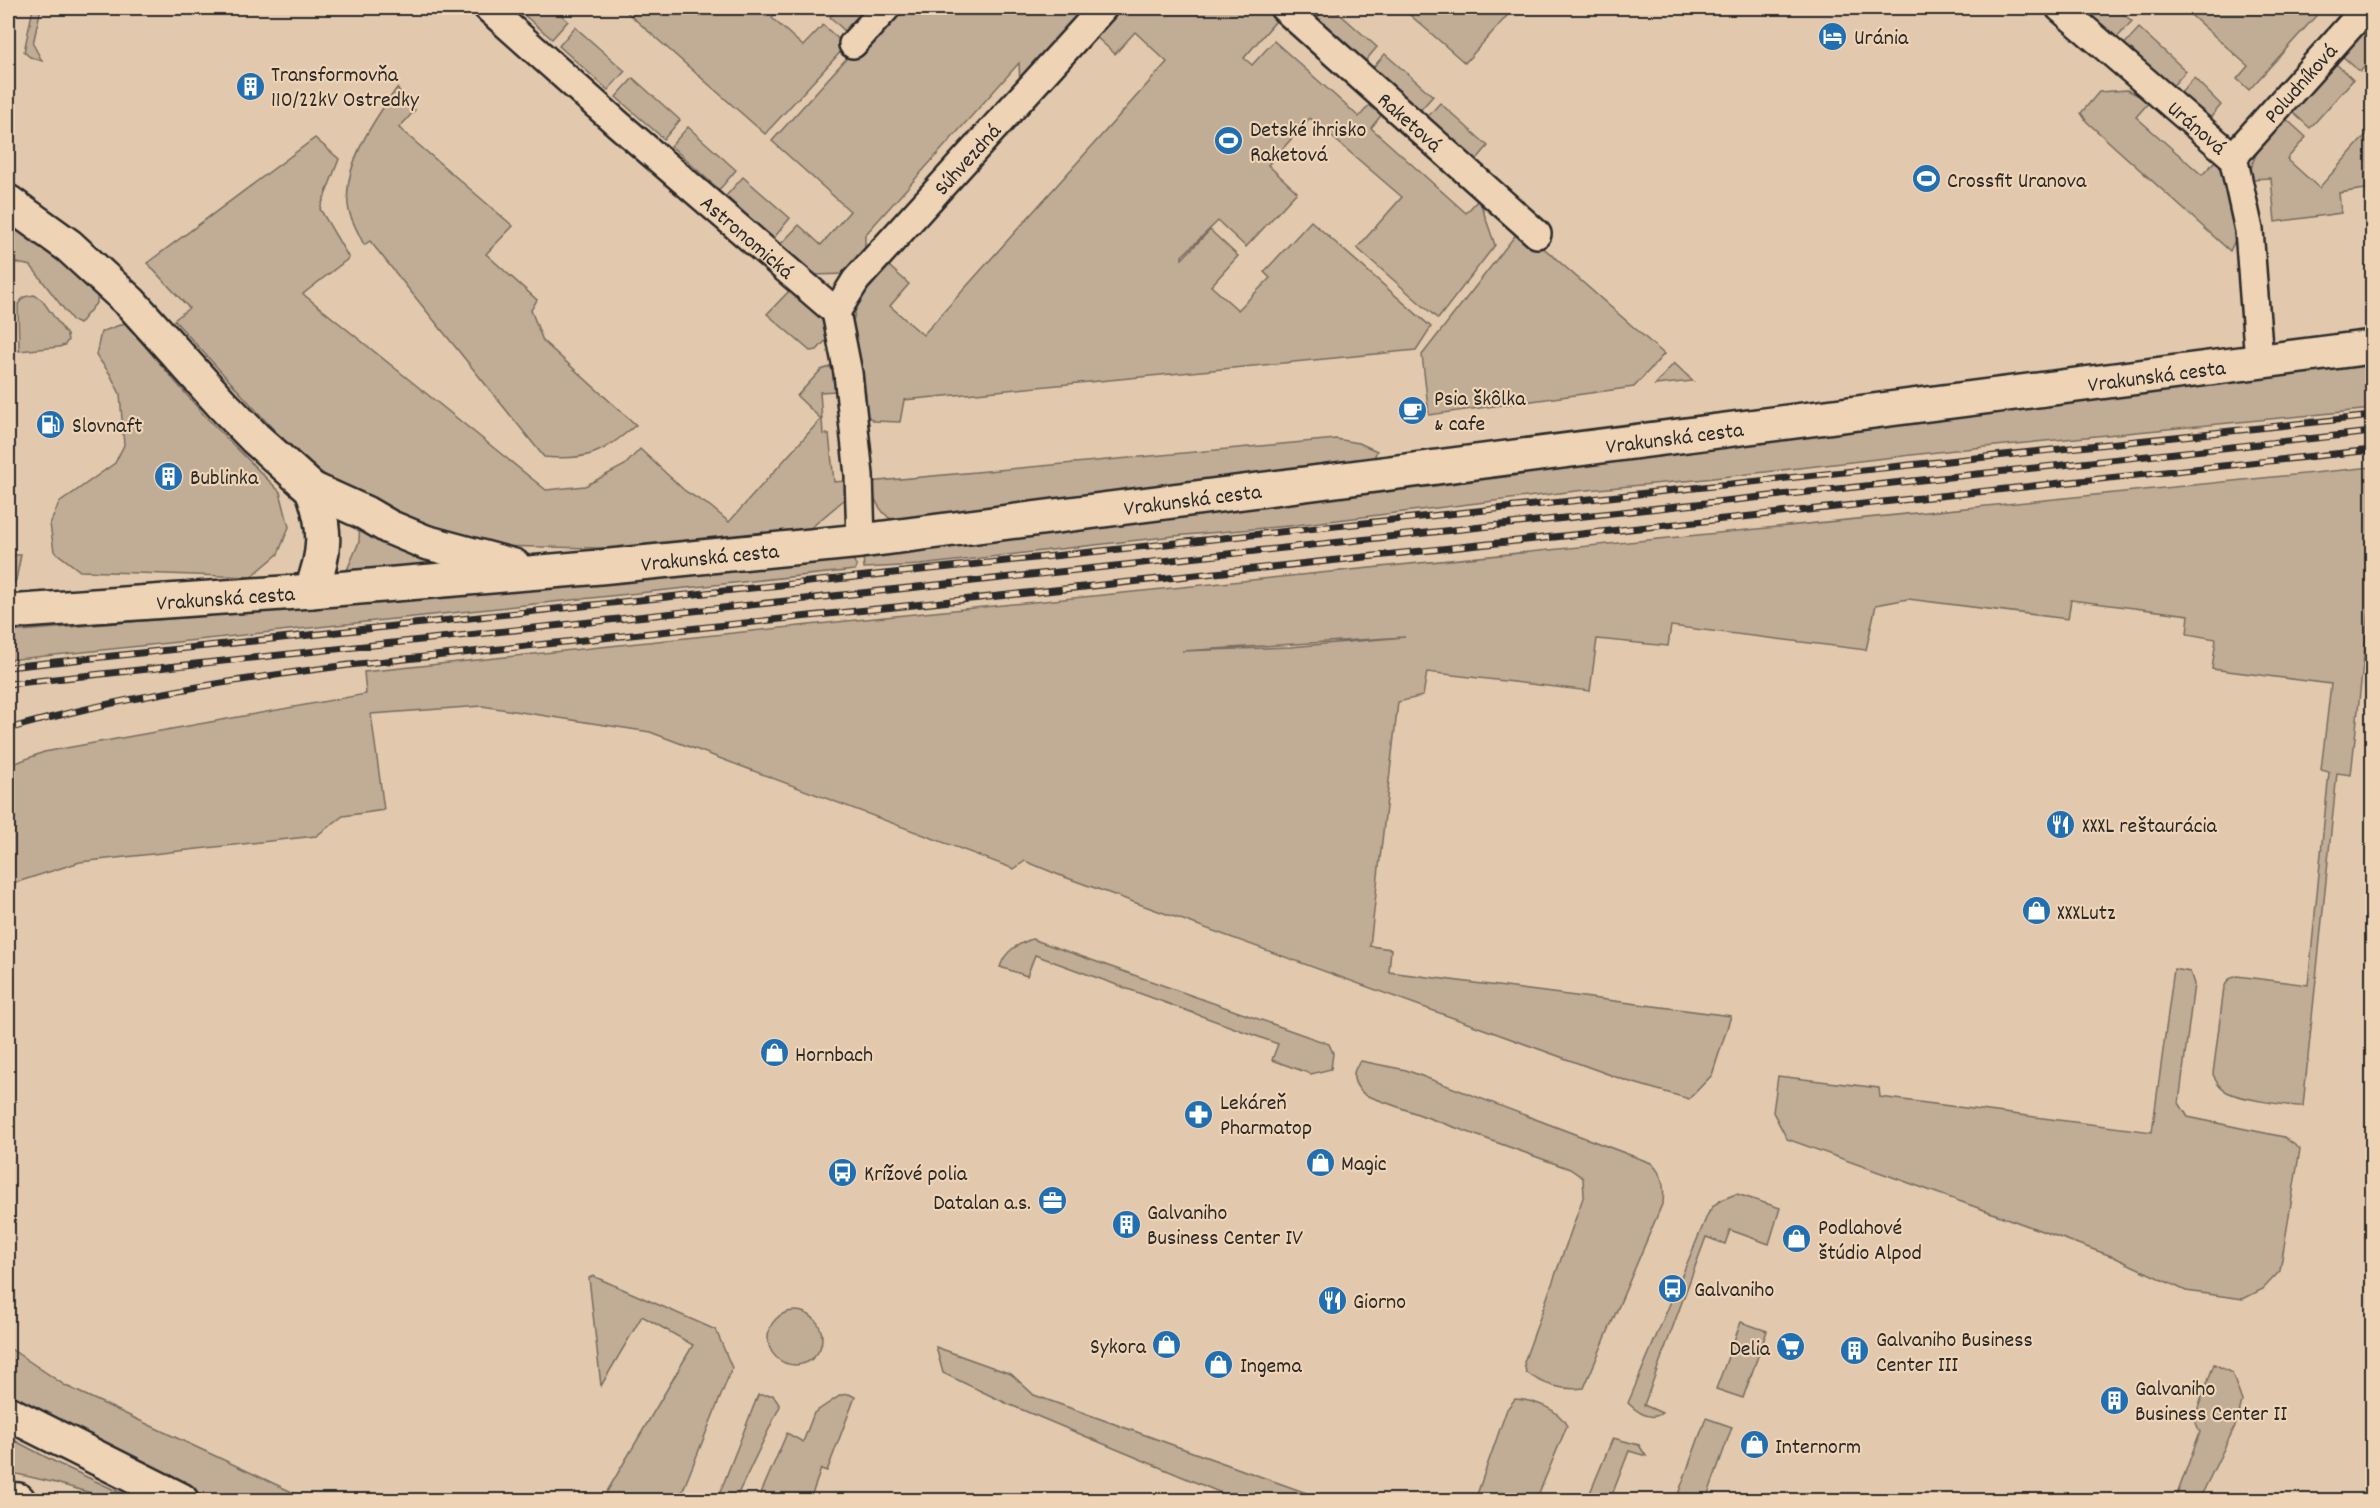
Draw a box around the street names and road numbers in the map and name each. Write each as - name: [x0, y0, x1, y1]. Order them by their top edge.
- street label: Poludníková: [2258, 38, 2346, 132]
- street label: Raketová: [1369, 86, 1448, 161]
- street label: Uránová: [2159, 95, 2232, 164]
- street label: Súhvezdná: [928, 118, 1010, 204]
- street label: Astronomická: [692, 189, 800, 288]
- street label: Vrakunská cesta: [2086, 354, 2228, 402]
- street label: Vrakunská cesta: [1604, 416, 1746, 464]
- street label: Vrakunská cesta: [1122, 478, 1264, 526]
- street label: Vrakunská cesta: [640, 537, 781, 582]
- street label: Vrakunská cesta: [156, 580, 296, 621]

